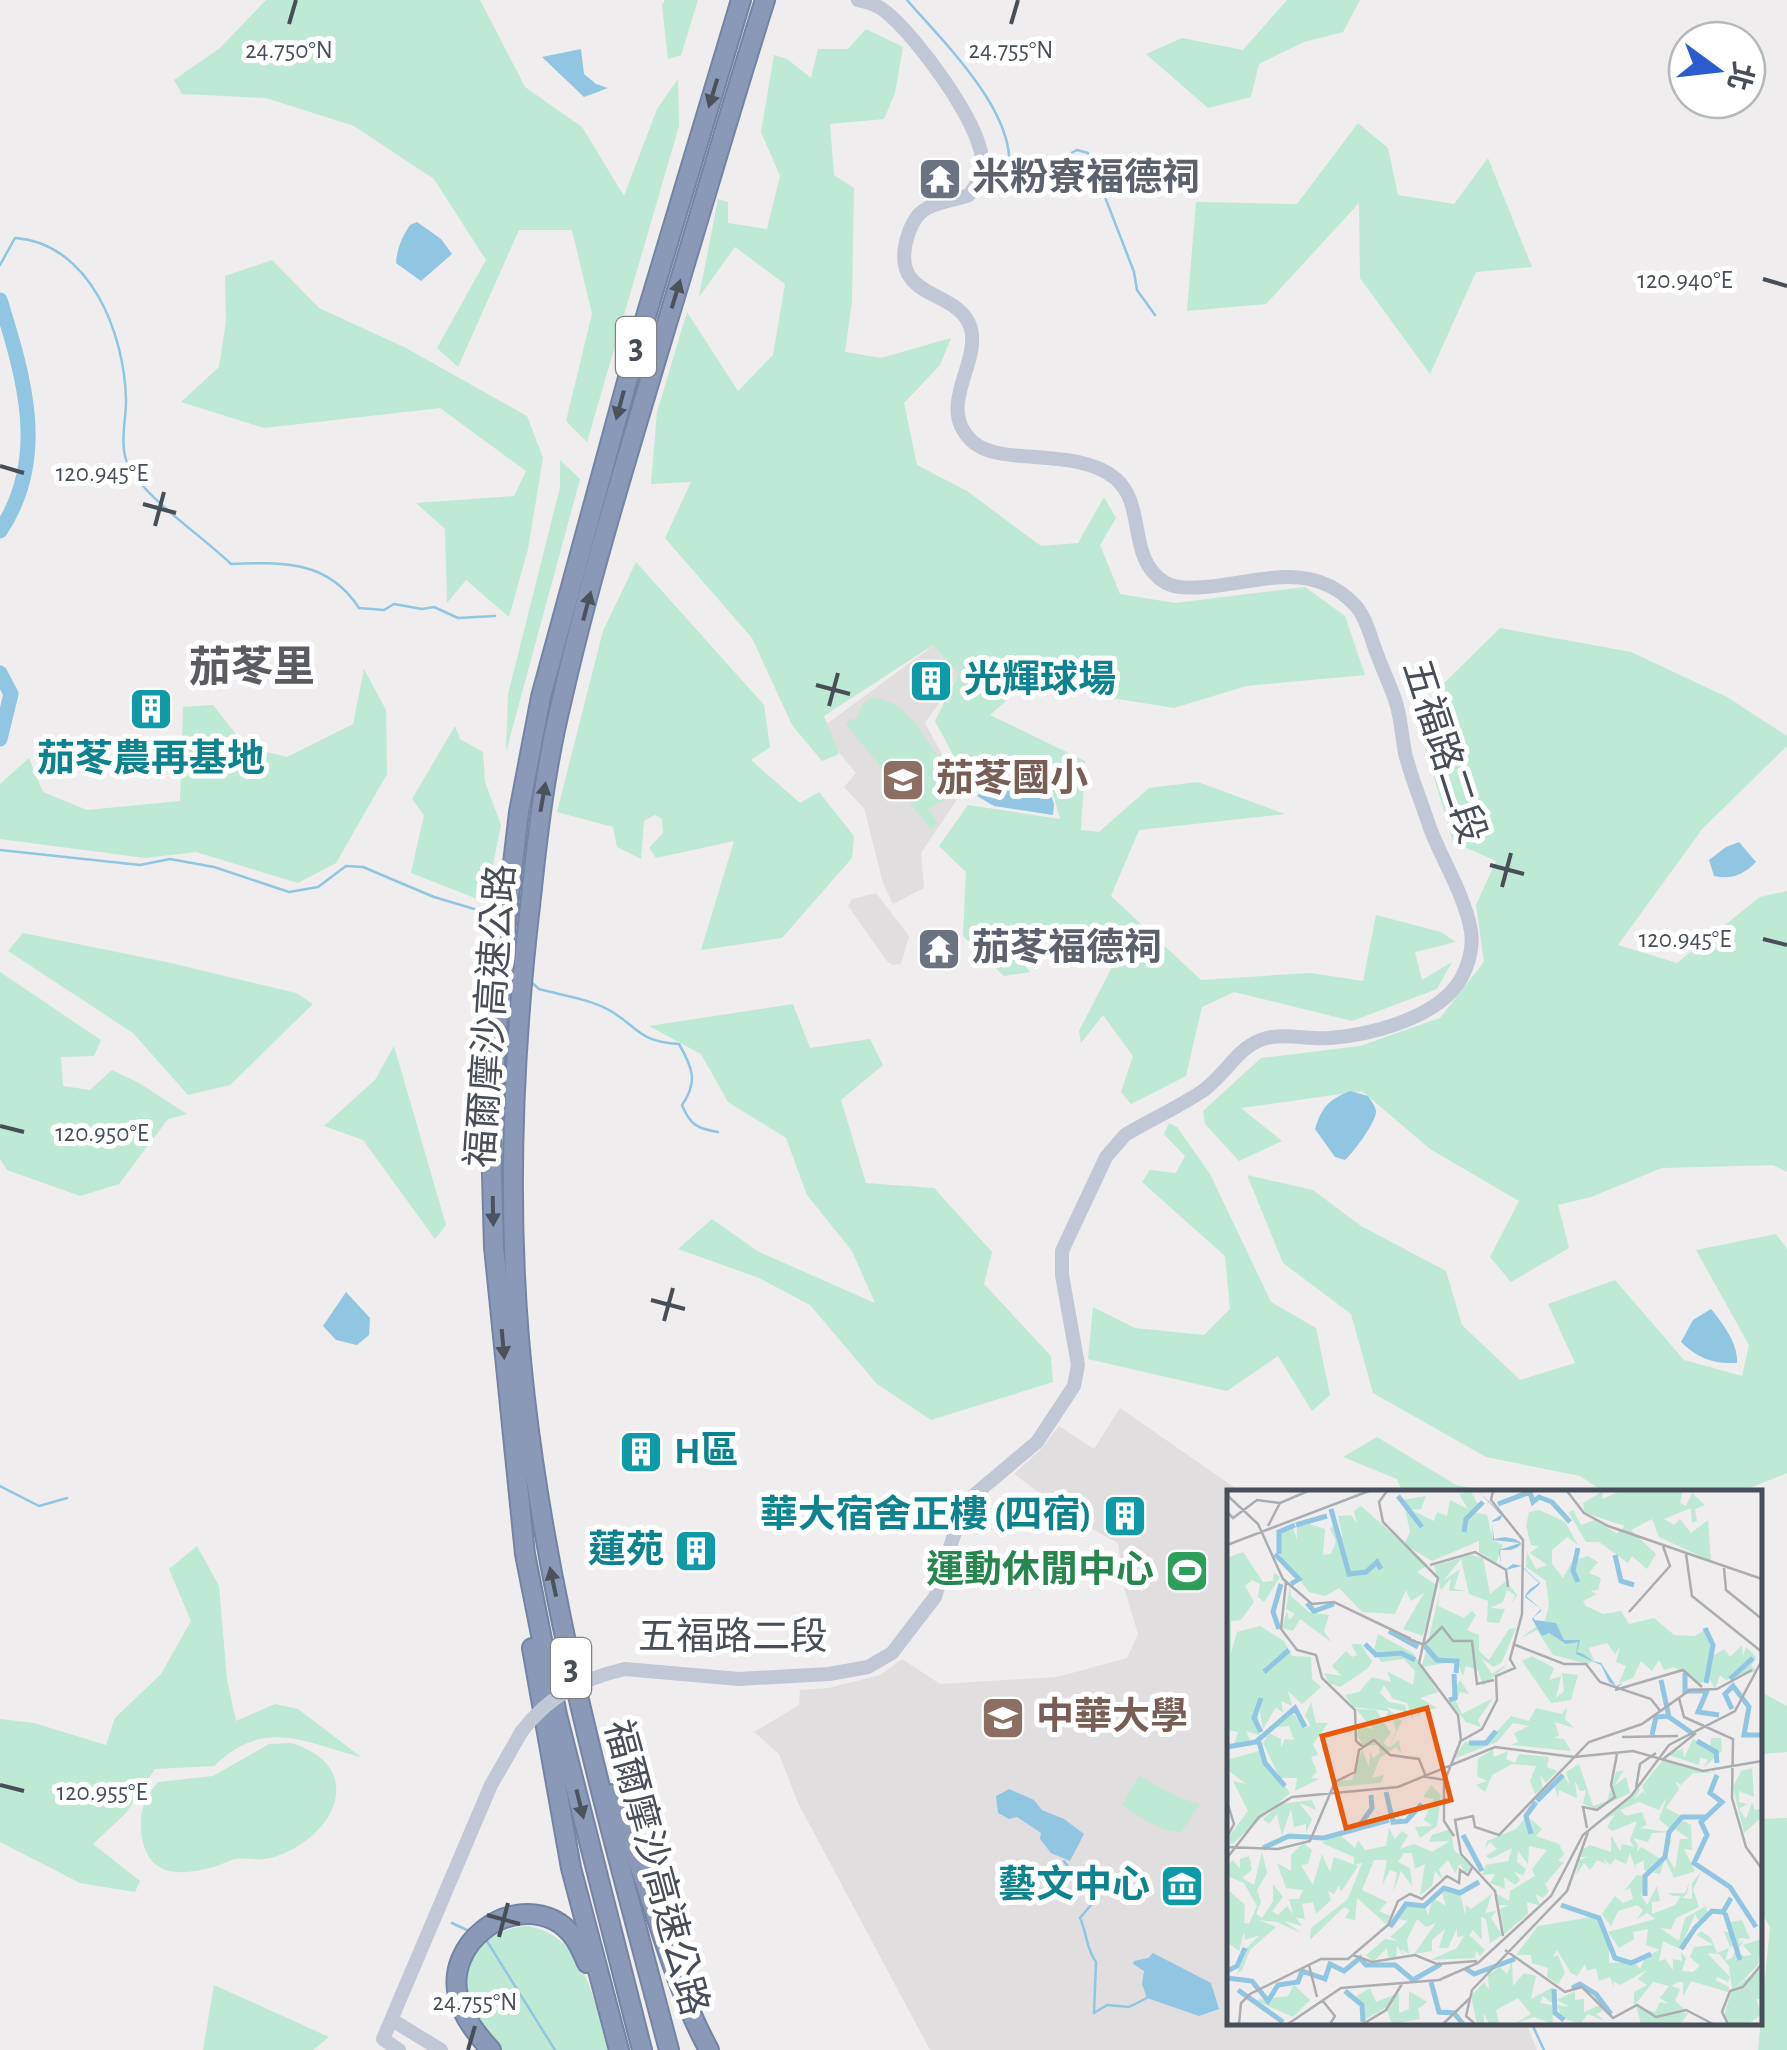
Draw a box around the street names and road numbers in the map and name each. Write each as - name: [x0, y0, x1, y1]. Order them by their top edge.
- road number: 3: [616, 317, 656, 377]
- street label: 五福路二段: [1396, 655, 1493, 848]
- street label: 福爾摩沙高速公路: [459, 863, 522, 1169]
- street label: 五福路二段: [638, 1616, 828, 1657]
- road number: 3: [551, 1638, 591, 1698]
- street label: 福爾摩沙高速公路: [597, 1715, 716, 2020]

